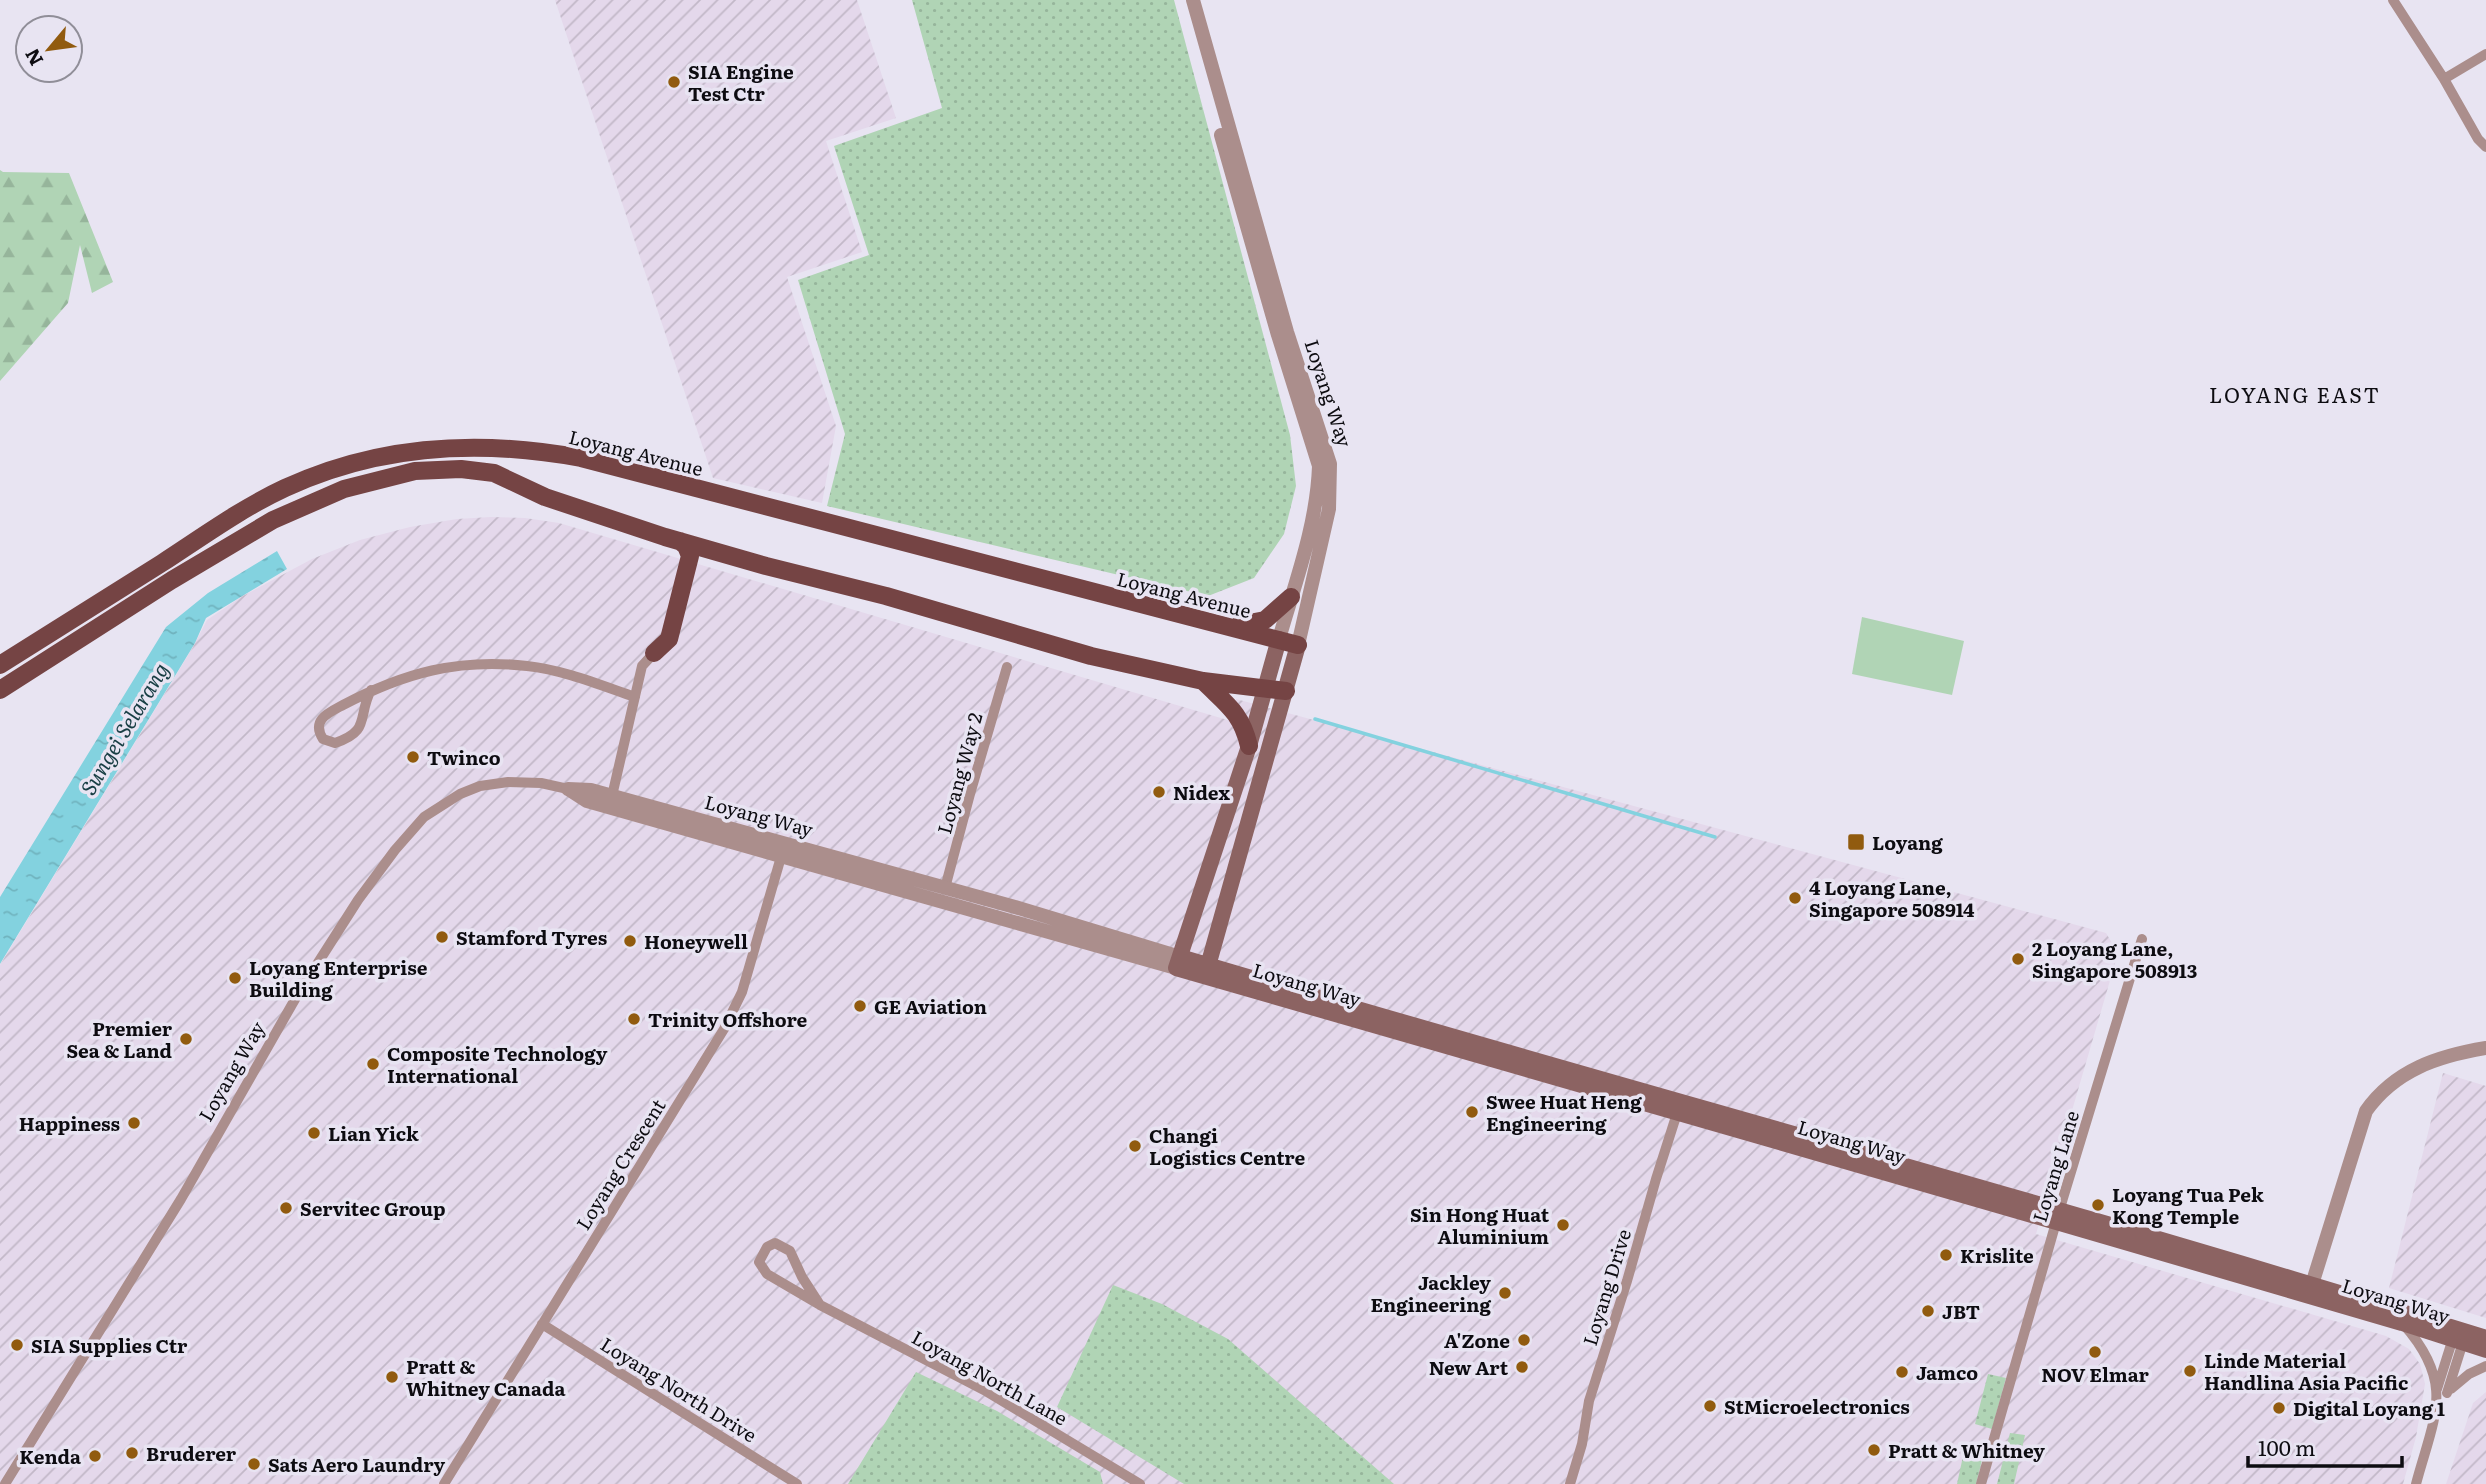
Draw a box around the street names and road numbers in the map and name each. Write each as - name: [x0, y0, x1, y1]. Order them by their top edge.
- street label: Loyang Way: [1298, 336, 1360, 450]
- street label: Loyang Avenue: [566, 422, 706, 482]
- street label: Loyang Avenue: [1114, 564, 1254, 624]
- street label: Loyang Way 2: [929, 709, 989, 837]
- street label: Loyang Way: [702, 787, 816, 843]
- street label: Loyang Way: [1250, 955, 1364, 1013]
- street label: Loyang Way: [191, 1016, 271, 1126]
- street label: Loyang Crescent: [568, 1093, 672, 1235]
- street label: Loyang Lane: [2025, 1107, 2085, 1225]
- street label: Loyang Way: [1795, 1112, 1909, 1170]
- street label: Loyang Drive: [1575, 1225, 1637, 1349]
- street label: Loyang Way: [2339, 1270, 2453, 1330]
- street label: Loyang North Lane: [907, 1323, 1073, 1431]
- street label: Loyang North Drive: [595, 1330, 763, 1448]

